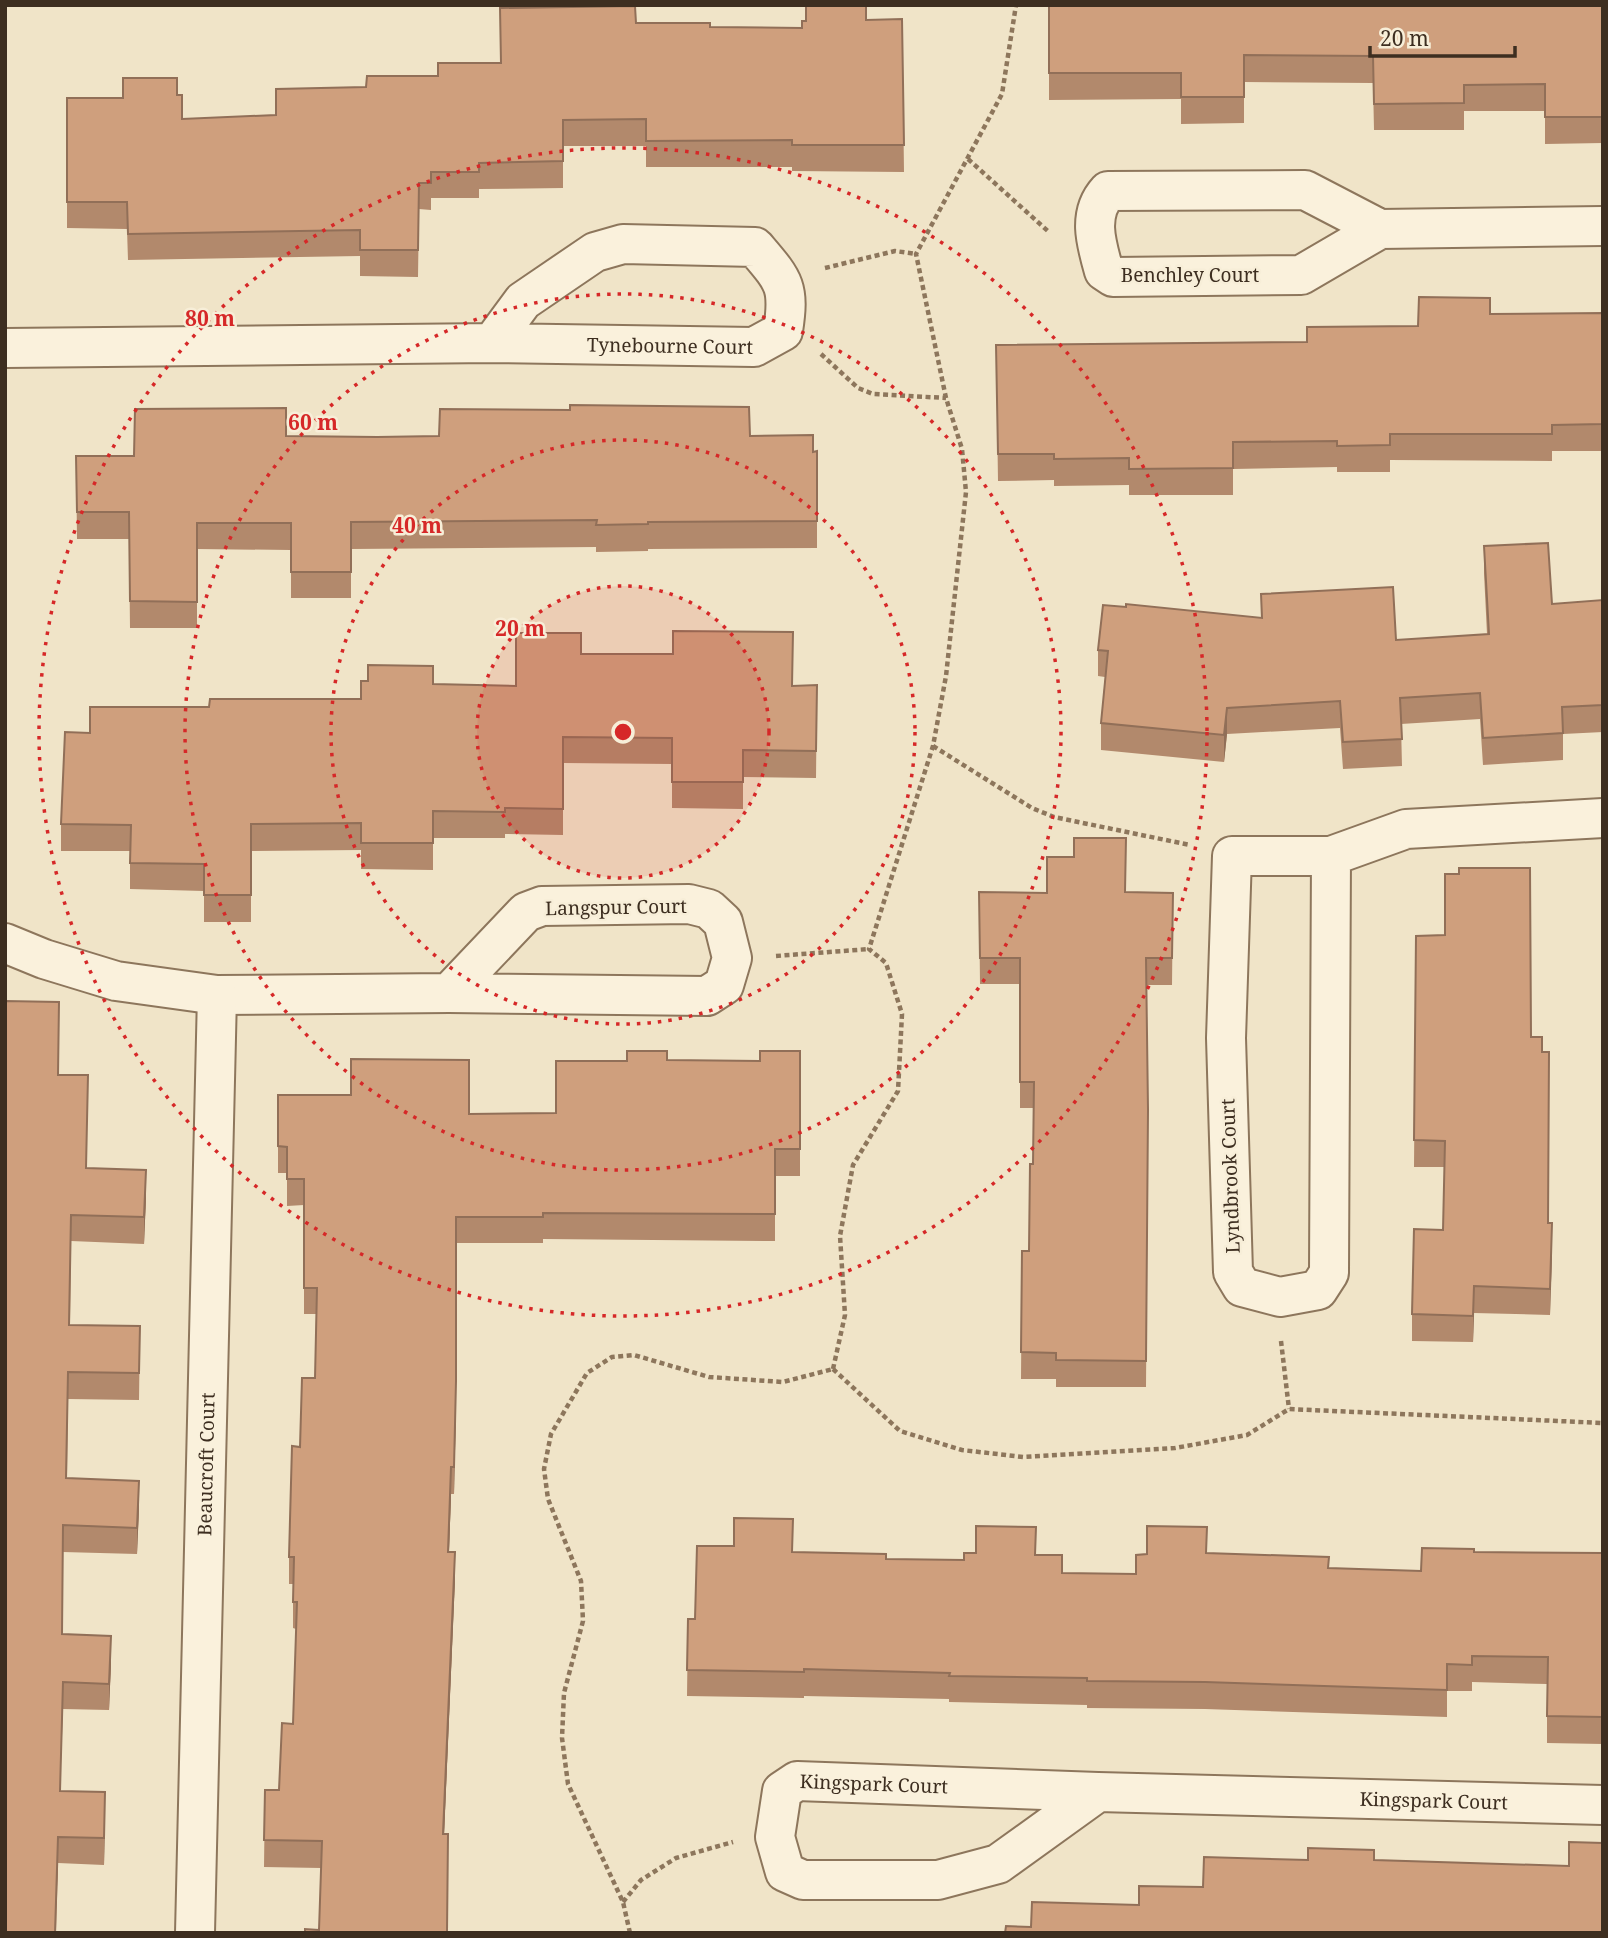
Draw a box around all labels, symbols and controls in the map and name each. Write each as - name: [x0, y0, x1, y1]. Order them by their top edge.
- scale bar: [1370, 14, 1515, 58]
- text: 20 m: [1380, 24, 1429, 52]
- street label: Benchley Court: [1121, 262, 1259, 288]
- text: 80 m: [185, 304, 235, 332]
- street label: Tynebourne Court: [587, 331, 754, 360]
- text: 60 m: [288, 408, 338, 436]
- text: 40 m: [392, 511, 442, 539]
- text: 20 m: [495, 614, 545, 642]
- centre of rings: [611, 720, 635, 744]
- street label: Langspur Court: [545, 893, 687, 921]
- street label: Lyndbrook Court: [1214, 1098, 1246, 1254]
- street label: Beaucroft Court: [191, 1392, 221, 1536]
- street label: Kingspark Court: [799, 1768, 949, 1800]
- street label: Kingspark Court: [1359, 1786, 1508, 1816]

